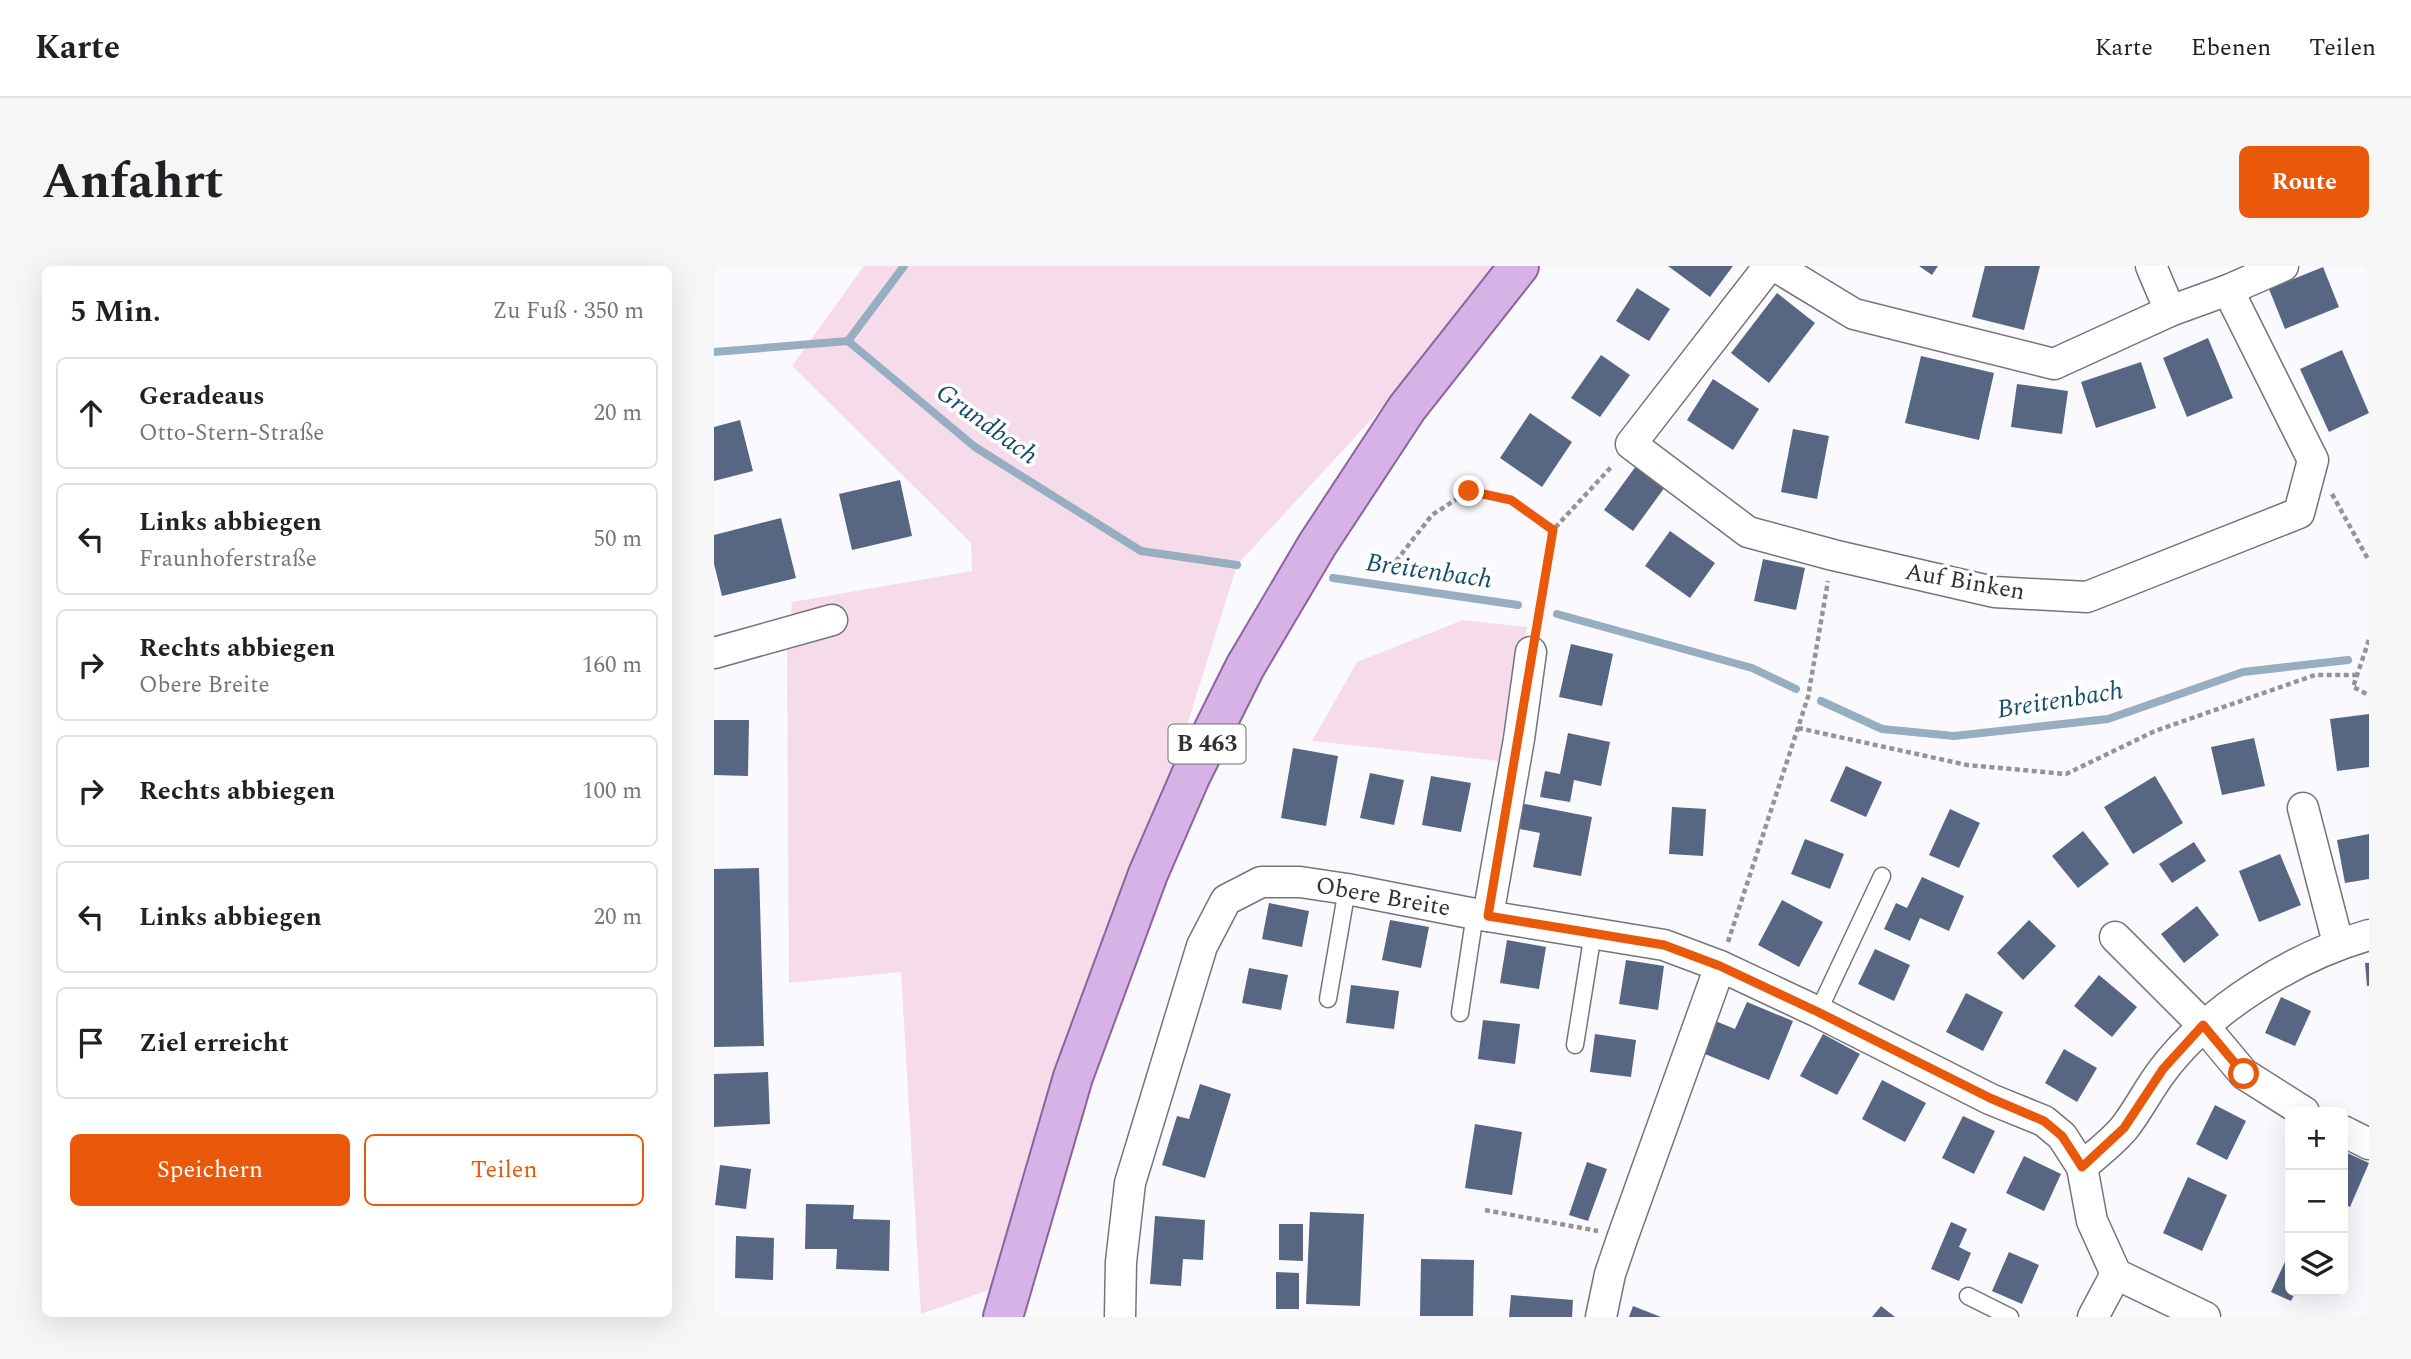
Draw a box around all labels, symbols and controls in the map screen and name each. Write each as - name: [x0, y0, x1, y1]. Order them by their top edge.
- text: Karte: [35, 23, 120, 73]
- text: Karte: [2095, 30, 2153, 66]
- text: Ebenen: [2191, 30, 2271, 66]
- text: Teilen: [2309, 30, 2376, 66]
- text: Anfahrt: [42, 145, 223, 220]
- button: Route: [2239, 146, 2369, 218]
- text: 5 Min.: [70, 289, 161, 335]
- text: Zu Fuß · 350 m: [493, 294, 644, 329]
- water label: Grundbach: [927, 373, 1047, 475]
- text: Geradeaus: [139, 376, 265, 416]
- icon: ahead: [72, 394, 110, 432]
- text: 20 m: [593, 396, 642, 431]
- text: Otto-Stern-Straße: [139, 416, 324, 451]
- route end: [1453, 475, 1484, 506]
- text: Links abbiegen: [139, 502, 322, 542]
- icon: left: [72, 520, 110, 558]
- text: 50 m: [593, 522, 642, 557]
- text: Fraunhoferstraße: [139, 542, 317, 577]
- water label: Breitenbach: [1363, 542, 1495, 600]
- street label: Auf Binken: [1902, 554, 2028, 610]
- text: Rechts abbiegen: [139, 628, 335, 668]
- icon: right: [72, 646, 110, 684]
- text: 160 m: [582, 648, 642, 683]
- text: Obere Breite: [139, 668, 270, 703]
- water label: Breitenbach: [1994, 670, 2126, 730]
- road number: B 463: [1168, 724, 1246, 764]
- text: Rechts abbiegen: [139, 771, 335, 811]
- icon: right: [72, 772, 110, 810]
- text: 100 m: [582, 774, 642, 809]
- street label: Obere Breite: [1313, 867, 1453, 927]
- text: Links abbiegen: [139, 897, 322, 937]
- icon: left: [72, 898, 110, 936]
- text: 20 m: [593, 900, 642, 935]
- text: Ziel erreicht: [139, 1023, 289, 1063]
- icon: arrive: [72, 1024, 110, 1062]
- route start: [2228, 1058, 2259, 1089]
- map controls: [2285, 1107, 2348, 1296]
- button: +: [2285, 1107, 2348, 1170]
- button: Speichern: [70, 1134, 350, 1206]
- button: Teilen: [364, 1134, 644, 1206]
- button: −: [2285, 1170, 2348, 1233]
- button: layers: [2285, 1233, 2348, 1296]

